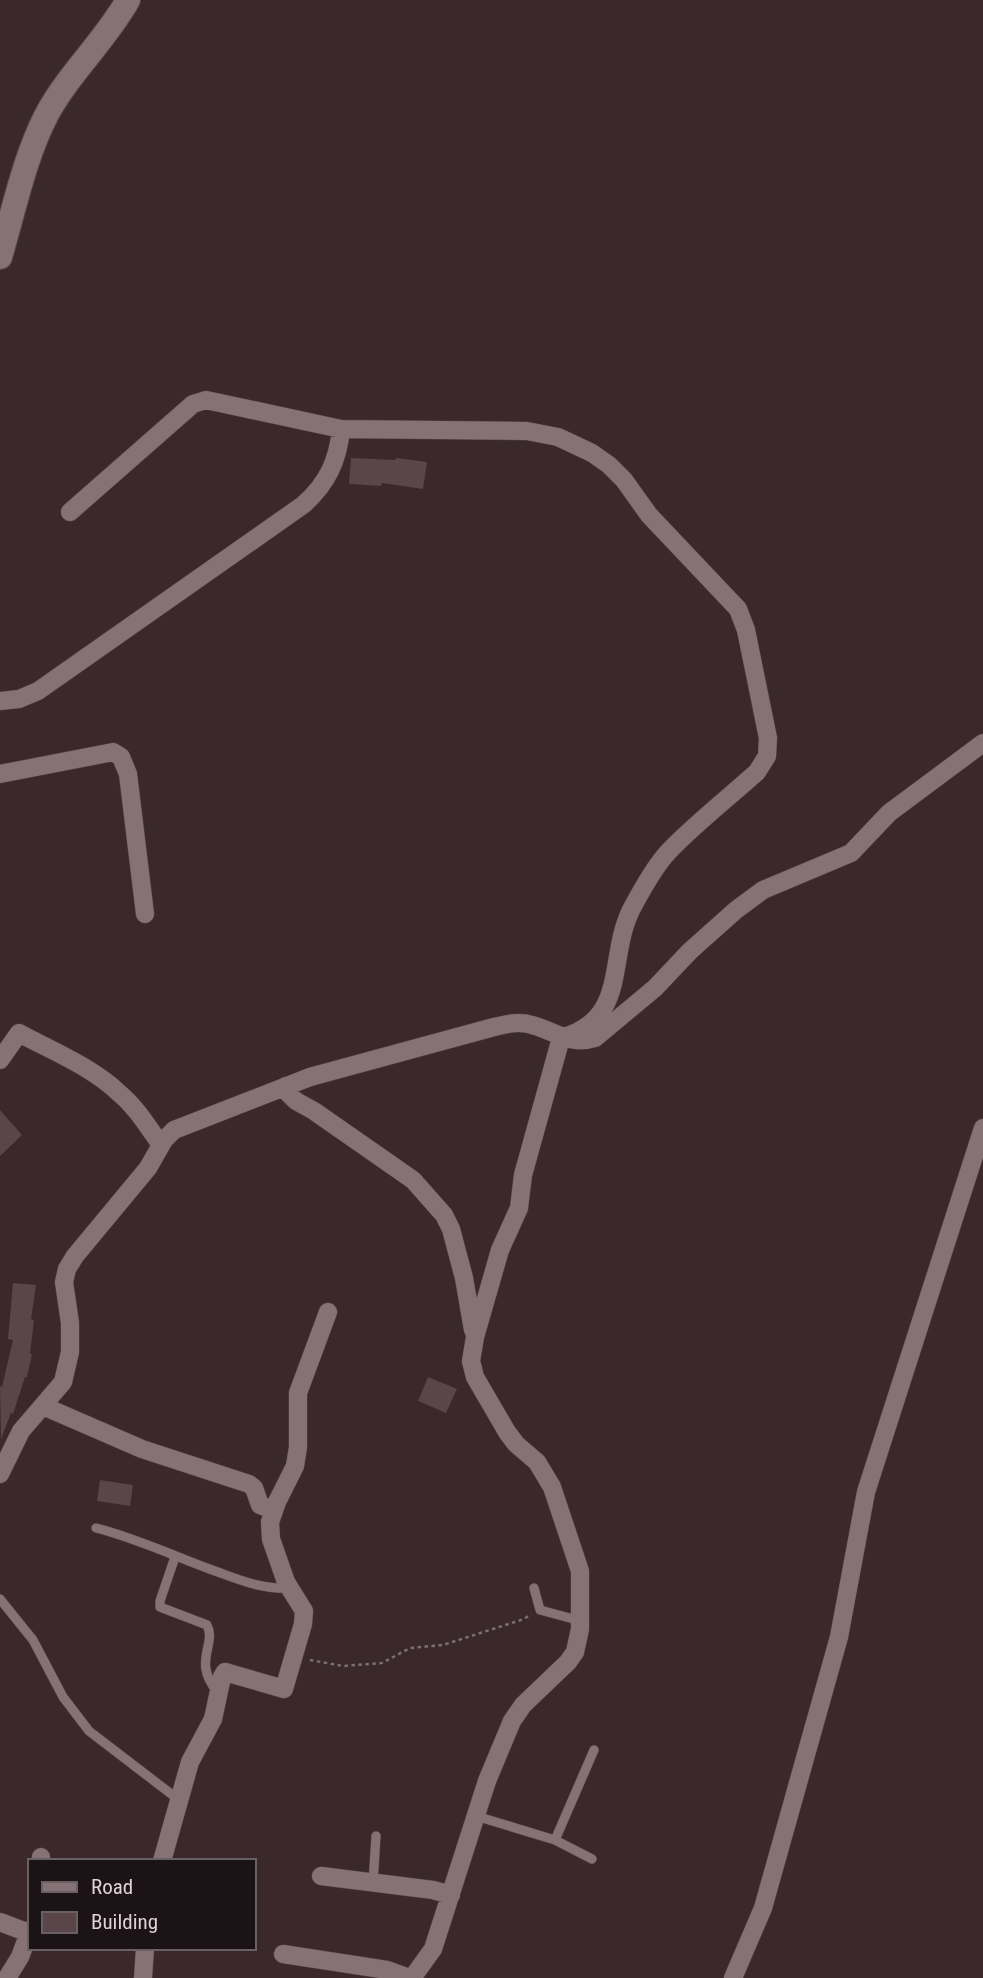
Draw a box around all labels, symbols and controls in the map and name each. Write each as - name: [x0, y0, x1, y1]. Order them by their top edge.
- legend: [28, 1859, 256, 1950]
- text: Road: [91, 1875, 133, 1899]
- text: Building: [91, 1910, 158, 1934]

